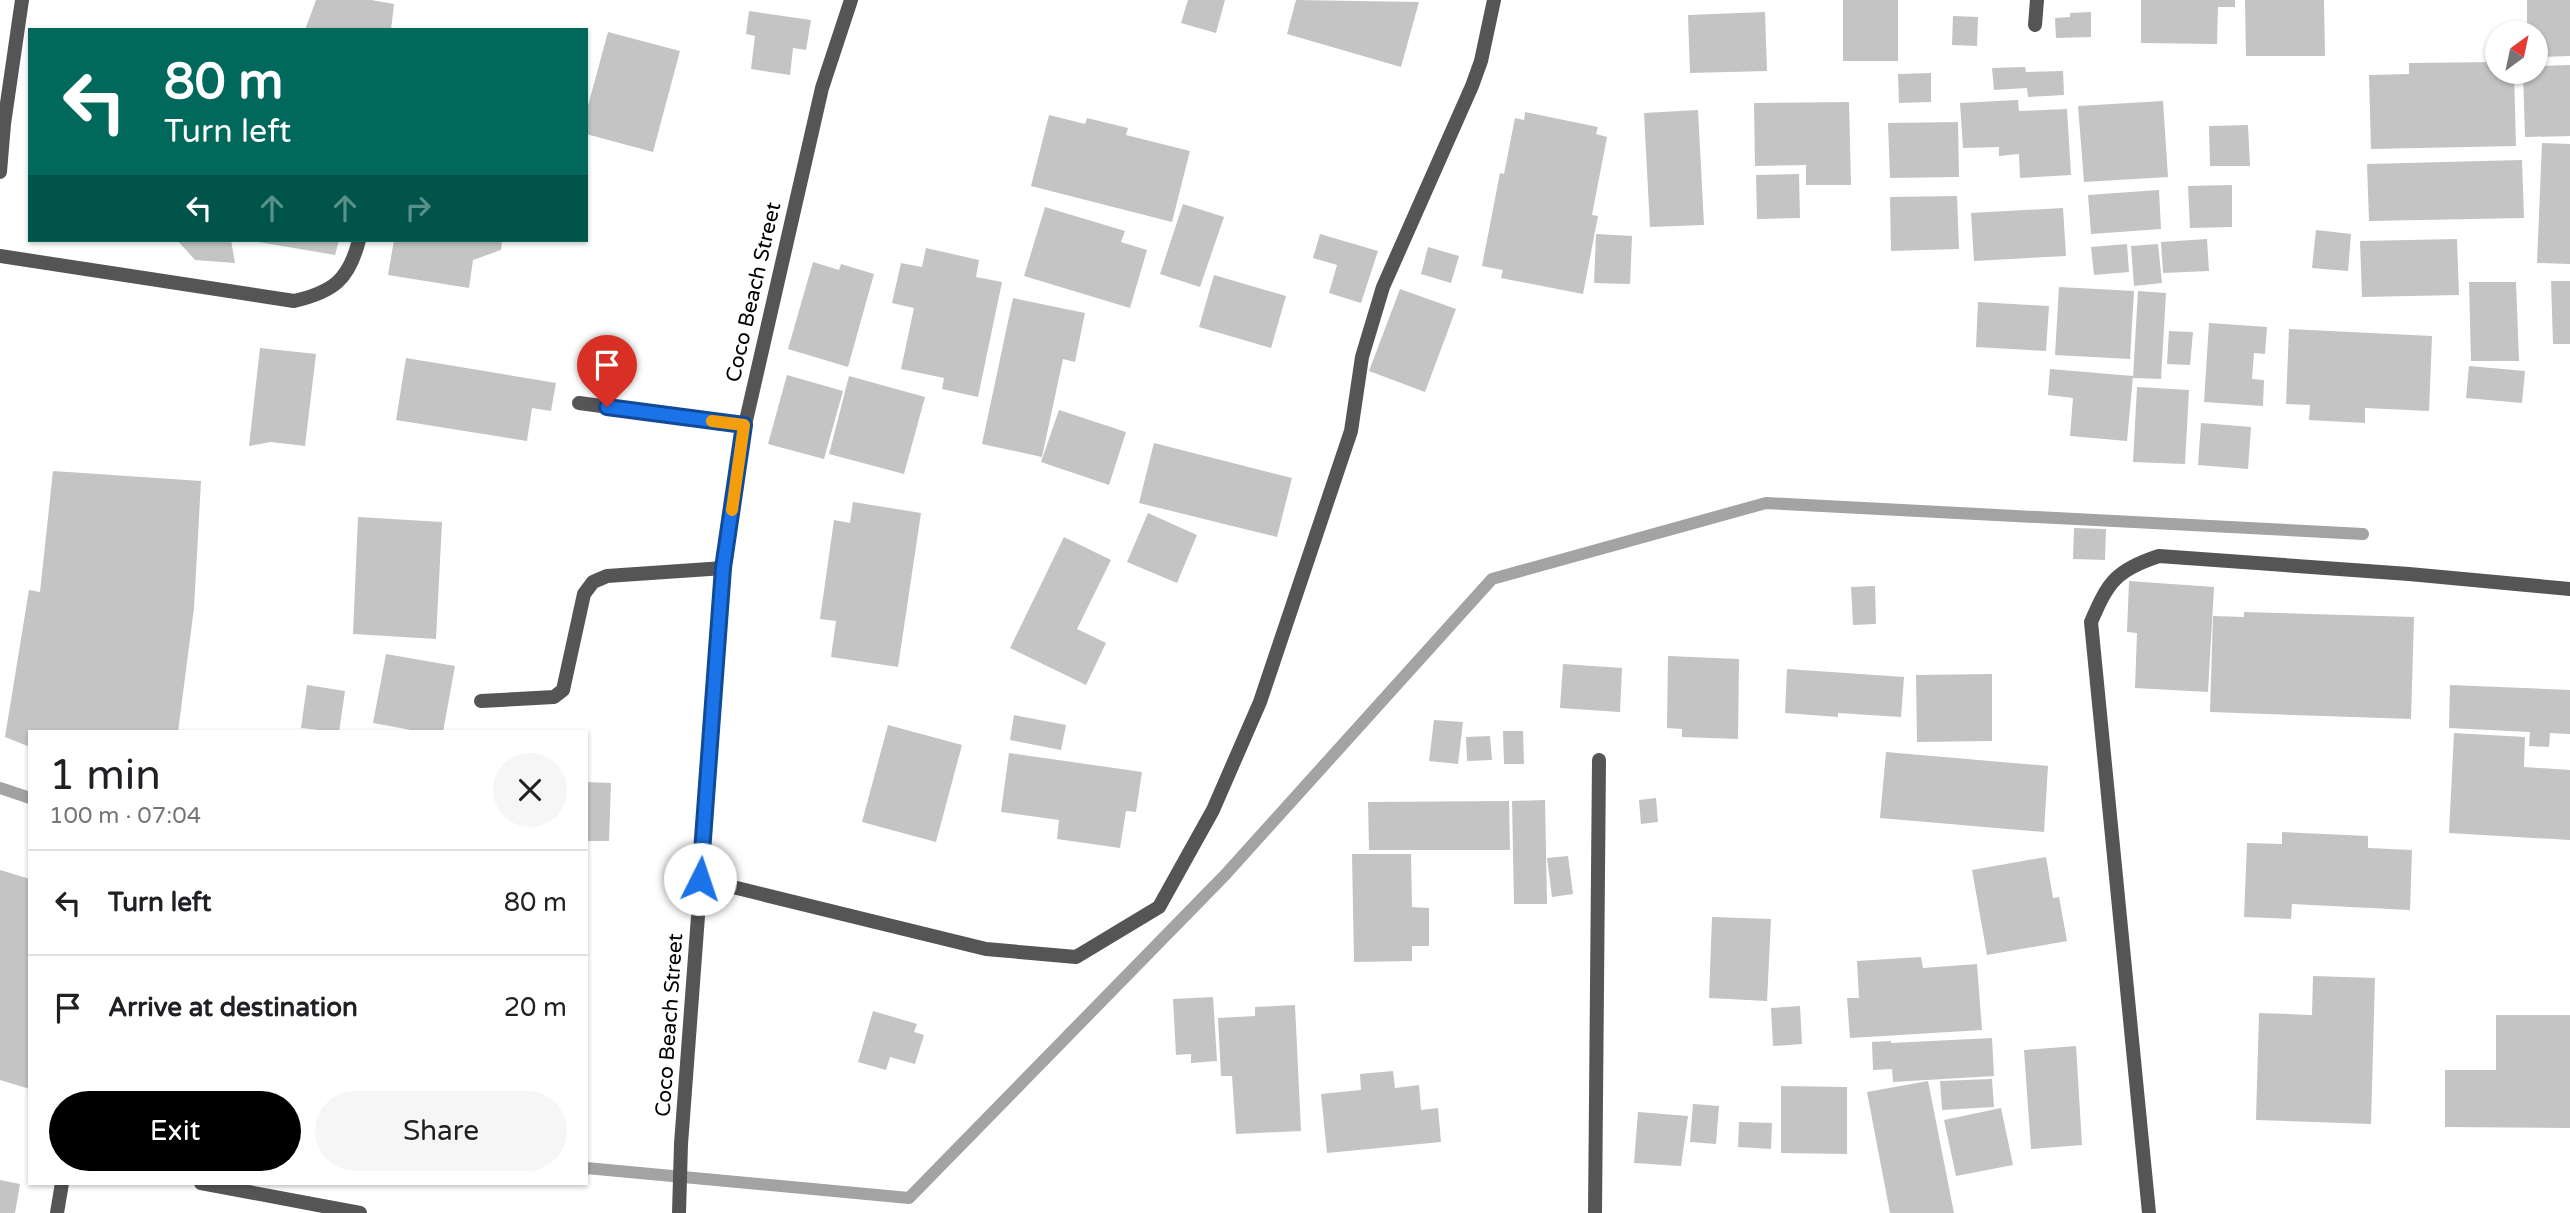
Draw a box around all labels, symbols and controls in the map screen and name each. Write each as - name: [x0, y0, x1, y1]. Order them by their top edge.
- north arrow: [2485, 21, 2548, 84]
- map controls: [2485, 21, 2548, 84]
- text: 80 m: [164, 53, 283, 112]
- icon: left: [49, 56, 140, 147]
- text: Turn left: [164, 113, 291, 151]
- icon: left: [180, 189, 218, 227]
- icon: ahead: [253, 189, 291, 227]
- icon: ahead: [326, 189, 364, 227]
- icon: right: [399, 189, 437, 227]
- street label: Coco Beach Street: [721, 200, 786, 385]
- pin: [577, 335, 637, 407]
- icon: arrive: [588, 346, 626, 384]
- text: 1 min: [49, 750, 161, 801]
- button: close: [493, 753, 567, 827]
- text: 100 m · 07:04: [49, 802, 201, 830]
- position arrow: [663, 842, 737, 916]
- icon: left: [49, 884, 87, 922]
- text: Turn left: [108, 887, 211, 918]
- text: 80 m: [504, 887, 567, 918]
- street label: Coco Beach Street: [651, 932, 688, 1118]
- icon: arrive: [49, 989, 87, 1027]
- text: Arrive at destination: [108, 992, 358, 1023]
- text: 20 m: [504, 992, 567, 1023]
- button: Exit: [49, 1091, 301, 1171]
- button: Share: [315, 1091, 567, 1171]

